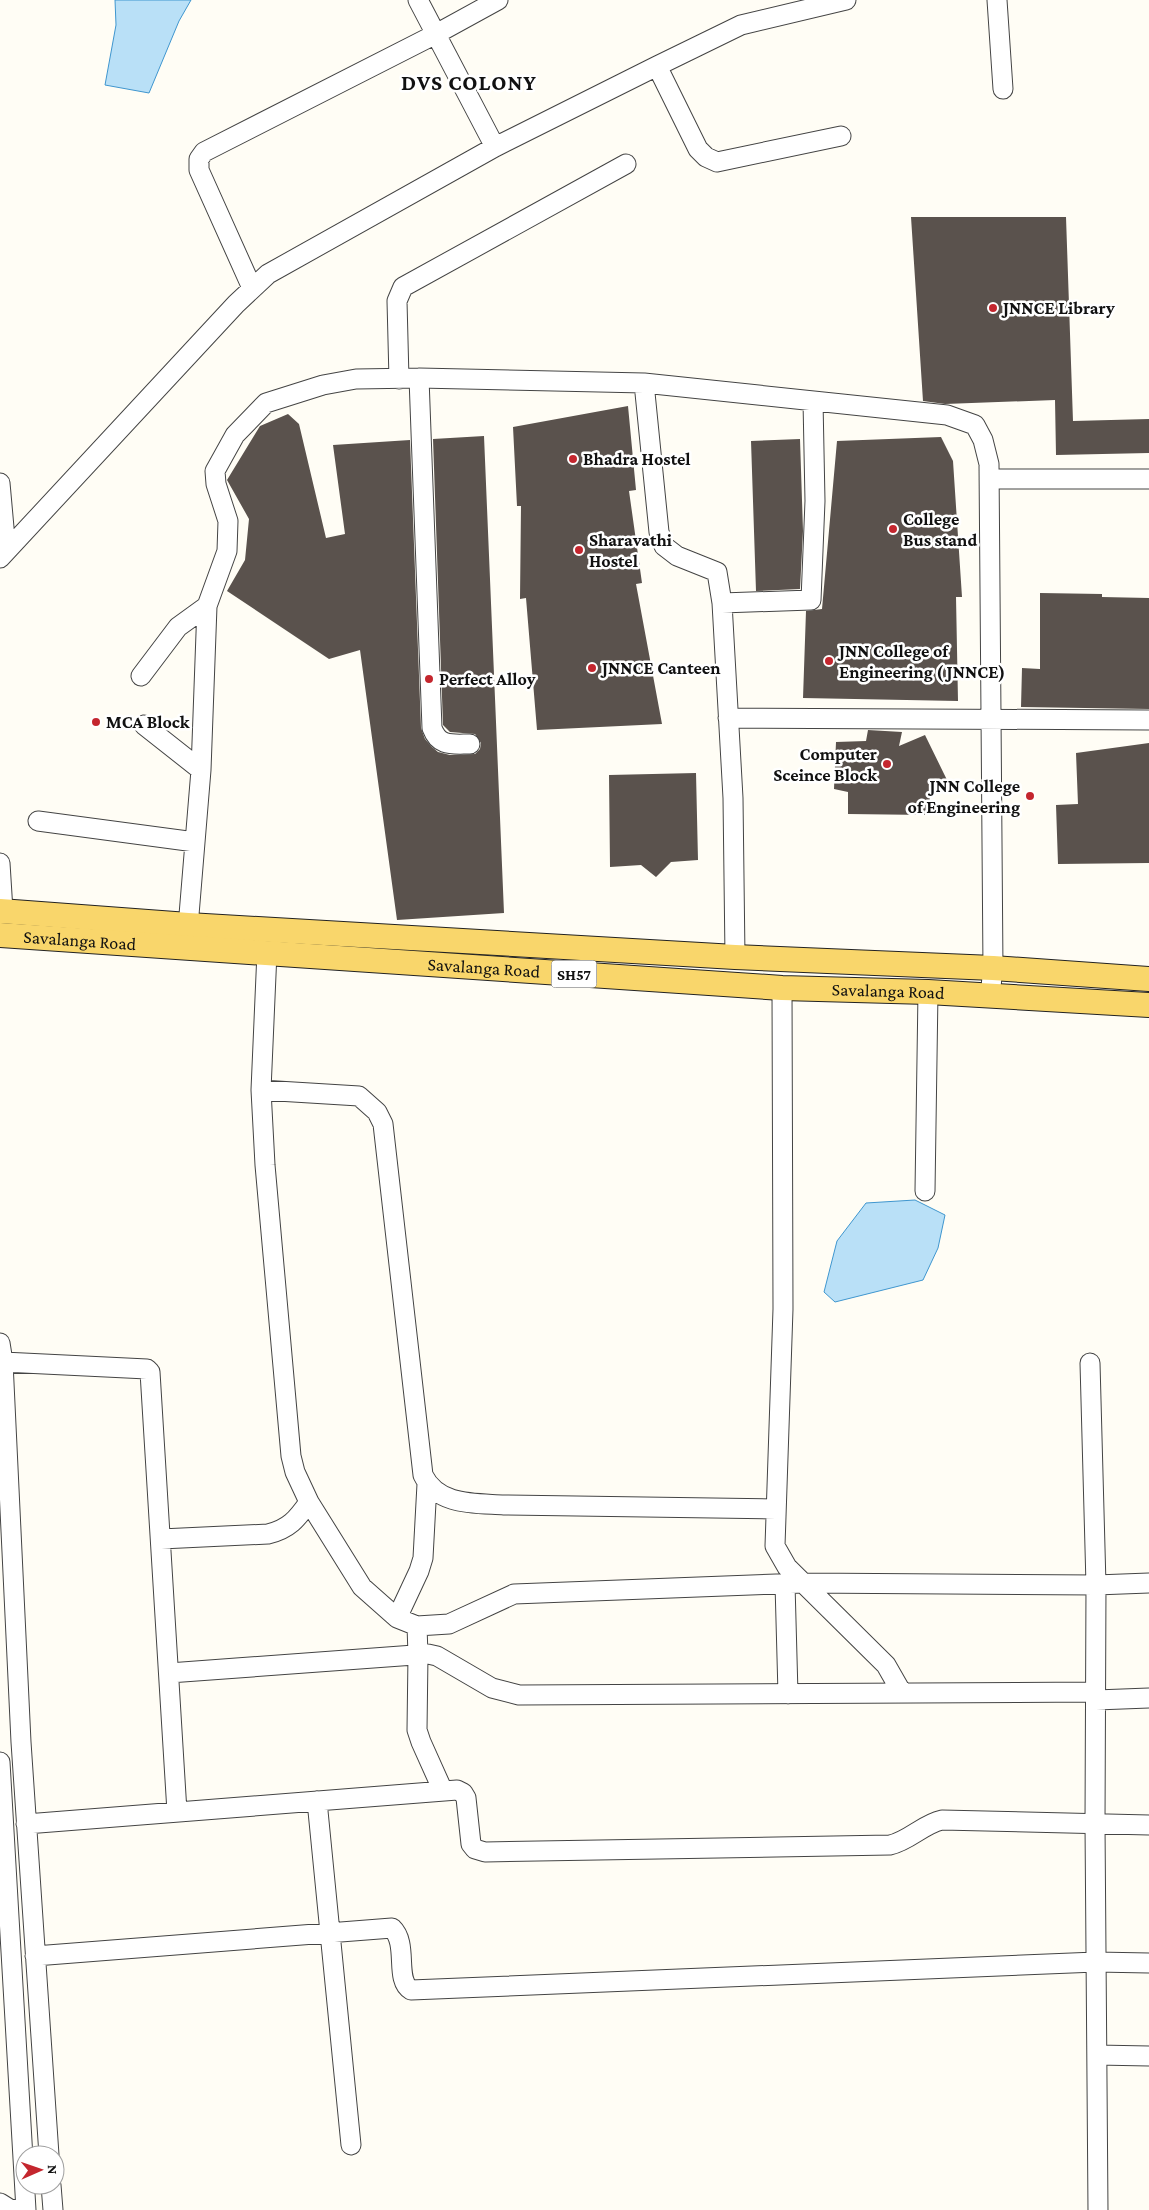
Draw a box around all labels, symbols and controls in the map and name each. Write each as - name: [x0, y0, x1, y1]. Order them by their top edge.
- district label: DVS COLONY: [401, 70, 537, 95]
- place label: JNNCE Library: [1001, 298, 1115, 318]
- marker: JNNCE Library: [987, 302, 999, 314]
- place label: Bhadra Hostel: [583, 449, 691, 469]
- marker: Bhadra Hostel: [567, 453, 579, 465]
- place label: College Bus stand: [903, 509, 977, 550]
- marker: College Bus stand: [887, 523, 899, 535]
- place label: Sharavathi Hostel: [589, 530, 673, 571]
- marker: Sharavathi Hostel: [573, 544, 585, 556]
- place label: JNN College of Engineering ( JNNCE): [837, 641, 1005, 683]
- marker: JNN College of Engineering ( JNNCE): [823, 655, 835, 667]
- place label: JNNCE Canteen: [600, 658, 721, 678]
- marker: JNNCE Canteen: [586, 662, 598, 674]
- place label: Perfect Alloy: [439, 669, 536, 689]
- marker: Perfect Alloy: [423, 673, 435, 685]
- place label: MCA Block: [106, 712, 190, 732]
- marker: MCA Block: [90, 716, 102, 728]
- place label: Computer Sceince Block: [773, 744, 877, 785]
- marker: Computer Sceince Block: [881, 758, 893, 770]
- place label: JNN College of Engineering: [908, 776, 1020, 817]
- marker: JNN College of Engineering: [1024, 790, 1036, 802]
- street label: Savalanga Road: [23, 927, 137, 954]
- street label: Savalanga Road: [427, 954, 541, 982]
- road number: SH57: [552, 961, 596, 988]
- street label: Savalanga Road: [831, 979, 946, 1003]
- north arrow: [15, 2145, 65, 2195]
- text: N: [45, 2164, 61, 2175]

